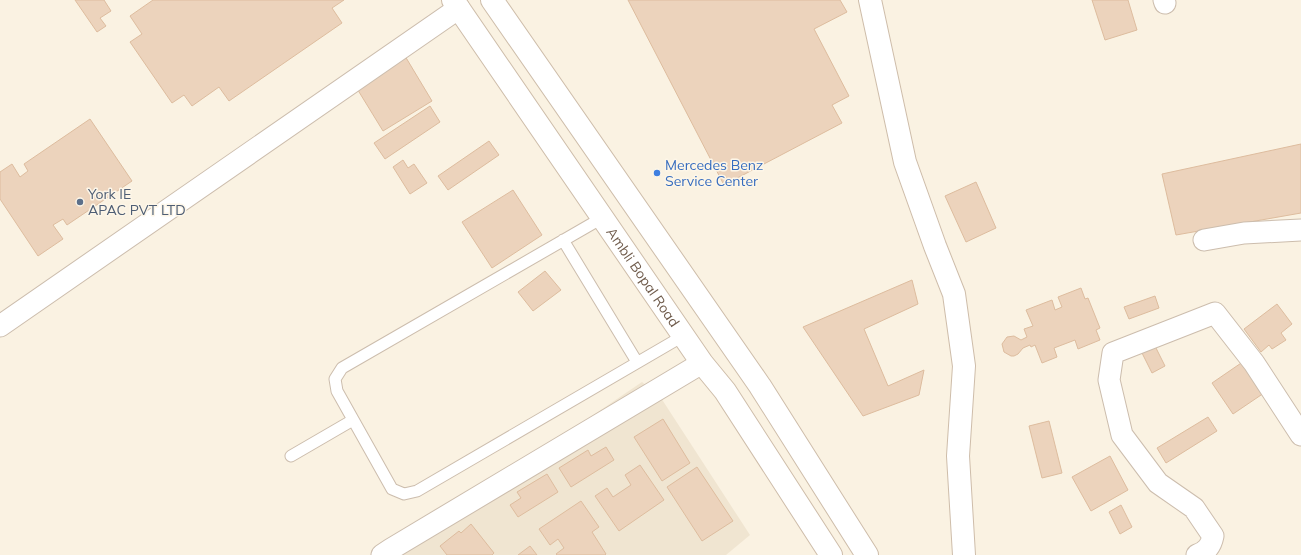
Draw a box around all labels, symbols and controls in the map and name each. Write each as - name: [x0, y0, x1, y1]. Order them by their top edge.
- place label: Mercedes Benz Service Center: [665, 156, 763, 190]
- marker: Mercedes Benz Service Center: [652, 168, 662, 178]
- place label: York IE APAC PVT LTD: [87, 185, 186, 219]
- marker: York IE APAC PVT LTD: [75, 197, 85, 207]
- street label: Ambli Bopal Road: [603, 224, 684, 330]

